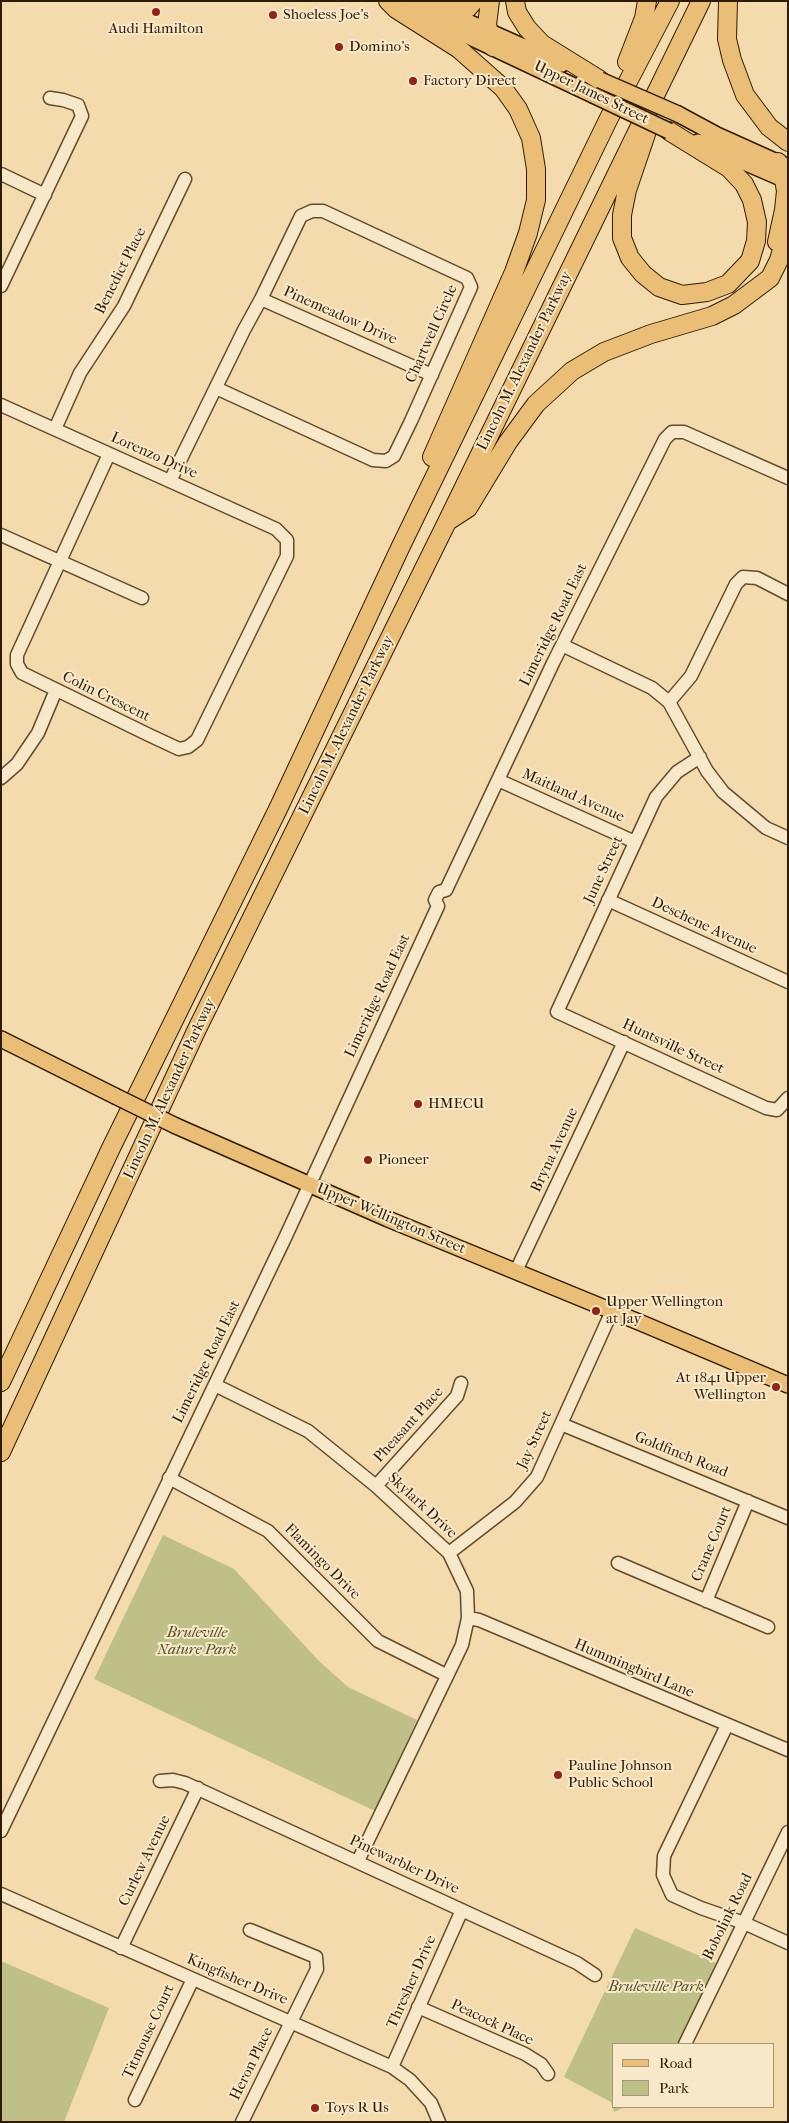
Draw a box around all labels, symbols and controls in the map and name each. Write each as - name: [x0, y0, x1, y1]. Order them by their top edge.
- marker: Audi Hamilton: [150, 6, 162, 18]
- place label: Shoeless Joe's: [283, 6, 369, 24]
- marker: Shoeless Joe's: [267, 9, 279, 21]
- place label: Audi Hamilton: [108, 20, 204, 38]
- place label: Domino's: [349, 38, 410, 56]
- marker: Domino's: [333, 41, 345, 53]
- street label: Upper James Street: [531, 57, 651, 129]
- place label: Factory Direct: [423, 72, 517, 90]
- marker: Factory Direct: [407, 75, 419, 87]
- street label: Benedict Place: [91, 225, 151, 317]
- street label: Lincoln M. Alexander Parkway: [474, 268, 576, 454]
- street label: Chartwell Circle: [402, 282, 462, 386]
- street label: Pinemeadow Drive: [280, 283, 400, 349]
- street label: Lorenzo Drive: [108, 429, 200, 483]
- street label: Limeridge Road East: [516, 561, 592, 689]
- street label: Lincoln M. Alexander Parkway: [296, 632, 398, 818]
- street label: Colin Crescent: [59, 668, 153, 726]
- street label: Maitland Avenue: [519, 765, 627, 827]
- street label: June Street: [580, 833, 628, 907]
- street label: Deschene Avenue: [648, 894, 760, 958]
- street label: Limeridge Road East: [341, 931, 415, 1061]
- street label: Lincoln M. Alexander Parkway: [120, 996, 220, 1182]
- street label: Huntsville Street: [619, 1016, 727, 1078]
- place label: HMECU: [428, 1095, 485, 1113]
- marker: HMECU: [412, 1098, 424, 1110]
- street label: Bryna Avenue: [528, 1105, 582, 1195]
- place label: Pioneer: [378, 1151, 429, 1169]
- marker: Pioneer: [362, 1154, 374, 1166]
- street label: Upper Wellington Street: [314, 1179, 468, 1259]
- place label: Upper Wellington at Jay: [606, 1293, 723, 1328]
- street label: Limeridge Road East: [169, 1298, 245, 1426]
- marker: Upper Wellington at Jay: [590, 1305, 602, 1317]
- place label: At 1841 Upper Wellington: [676, 1369, 766, 1404]
- marker: At 1841 Upper Wellington: [770, 1381, 782, 1393]
- street label: Pheasant Place: [370, 1383, 448, 1467]
- street label: Jay Street: [514, 1408, 556, 1472]
- street label: Goldfinch Road: [632, 1428, 730, 1482]
- street label: Skylark Drive: [384, 1469, 460, 1543]
- street label: Crane Court: [688, 1503, 736, 1585]
- street label: Flamingo Drive: [280, 1520, 364, 1604]
- park label: Bruleville Nature Park: [157, 1624, 237, 1659]
- street label: Hummingbird Lane: [572, 1636, 696, 1702]
- place label: Pauline Johnson Public School: [568, 1757, 672, 1792]
- marker: Pauline Johnson Public School: [552, 1769, 564, 1781]
- street label: Curlew Avenue: [115, 1813, 175, 1909]
- street label: Pinewarbler Drive: [346, 1832, 462, 1898]
- street label: Bobolink Road: [699, 1871, 757, 1963]
- street label: Thresher Drive: [383, 1933, 441, 2031]
- street label: Kingfisher Drive: [184, 1951, 290, 2009]
- park label: Bruleville Park: [608, 1978, 704, 1996]
- street label: Titmouse Court: [119, 1982, 179, 2082]
- street label: Peacock Place: [448, 1996, 536, 2050]
- street label: Heron Place: [227, 2025, 277, 2103]
- legend: [612, 2043, 774, 2108]
- text: Road: [659, 2054, 692, 2072]
- text: Park: [659, 2079, 689, 2097]
- place label: Toys R Us: [325, 2099, 389, 2117]
- marker: Toys R Us: [309, 2102, 321, 2114]

